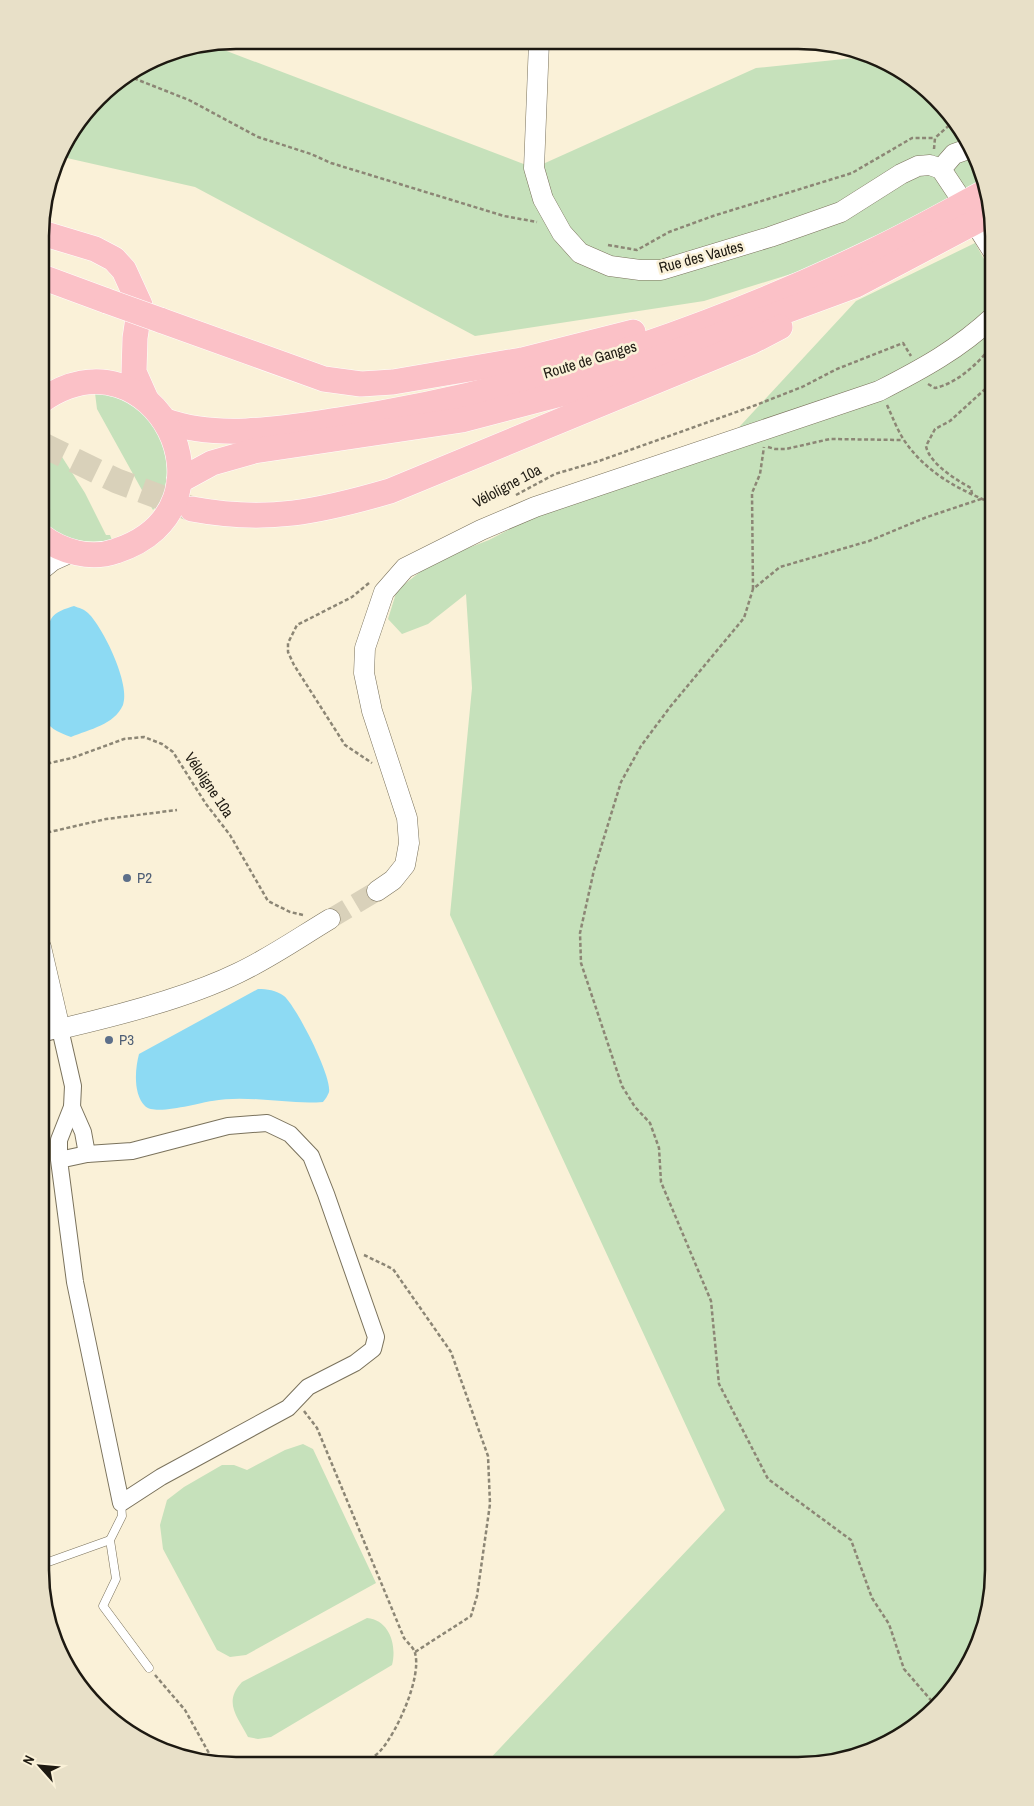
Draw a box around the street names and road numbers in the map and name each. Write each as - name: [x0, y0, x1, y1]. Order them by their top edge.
- street label: Rue des Vautes: [656, 235, 745, 278]
- street label: Route de Ganges: [541, 335, 639, 384]
- street label: Véloligne 10a: [469, 459, 545, 512]
- street label: Véloligne 10a: [180, 748, 239, 822]

